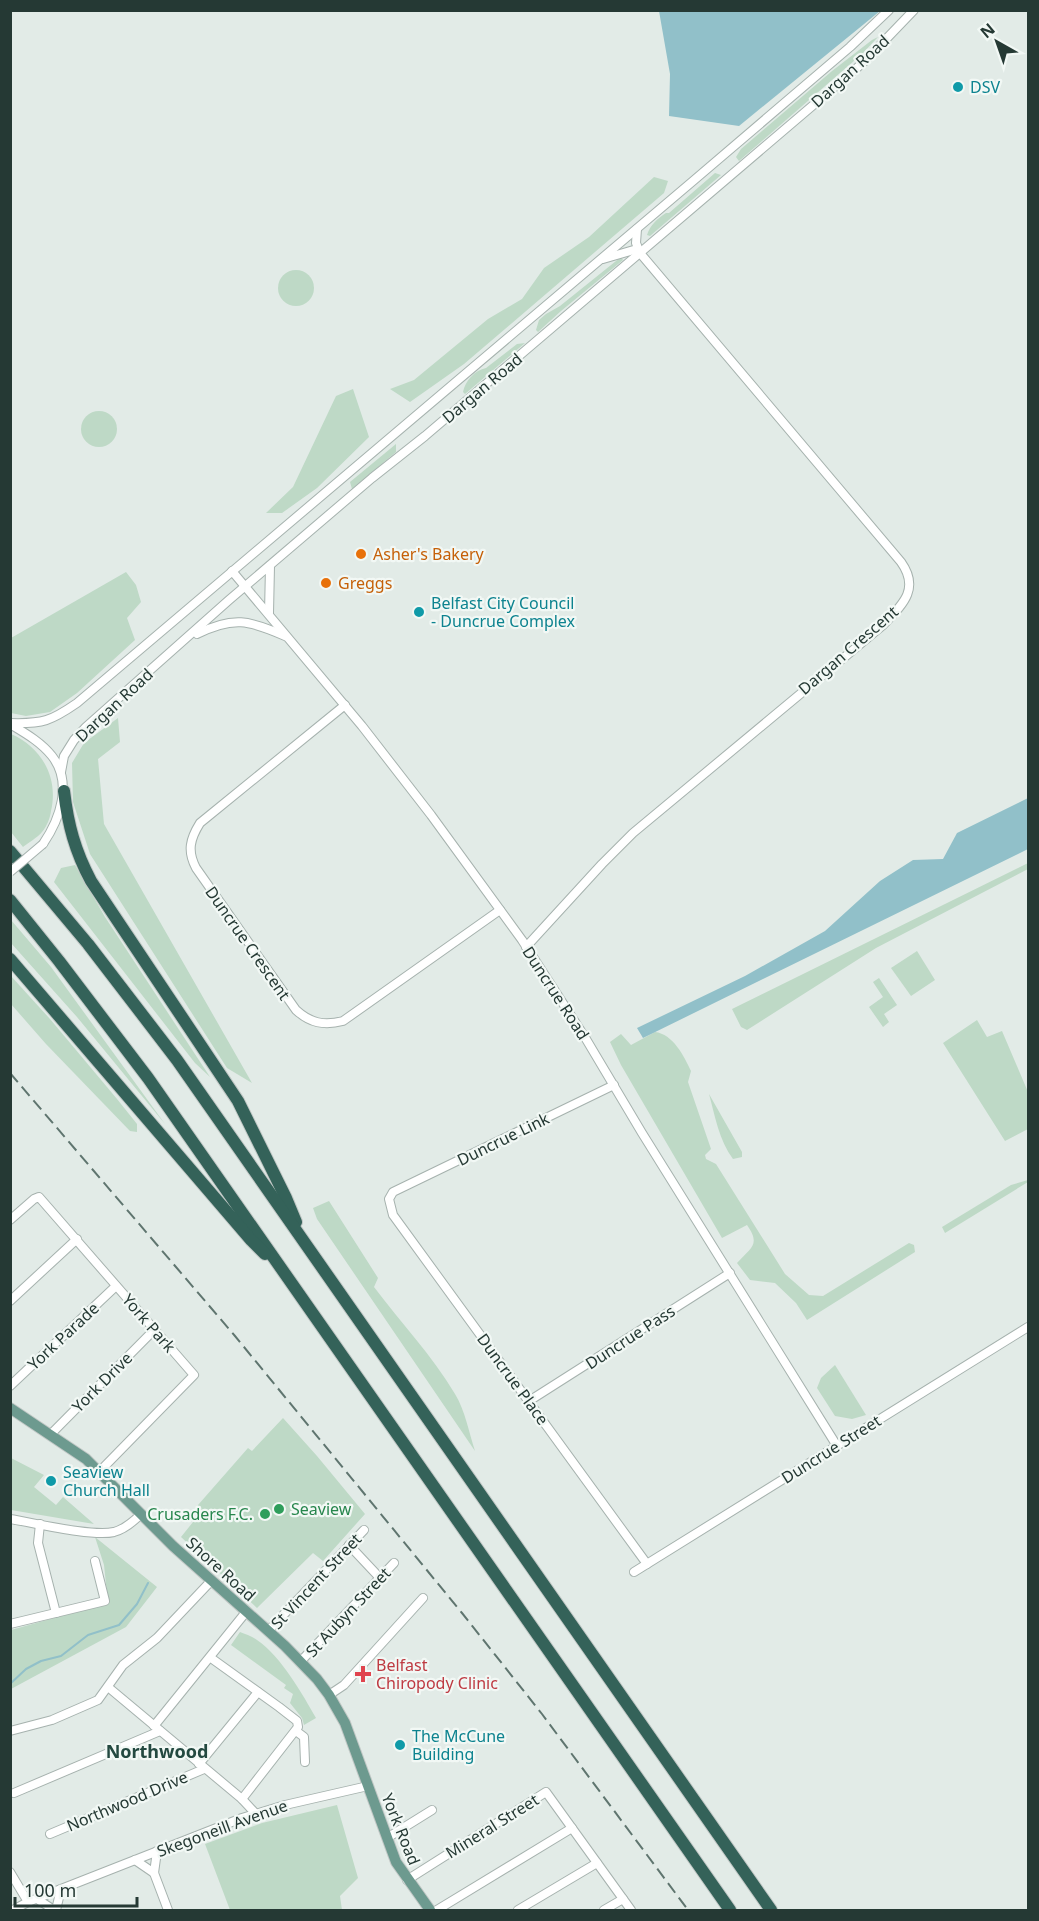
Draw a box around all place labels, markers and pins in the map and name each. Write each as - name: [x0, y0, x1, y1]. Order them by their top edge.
- place label: DSV: [970, 76, 1000, 98]
- marker: DSV: [951, 80, 965, 94]
- place label: Asher's Bakery: [373, 543, 485, 565]
- marker: Asher's Bakery: [354, 547, 368, 561]
- place label: Greggs: [338, 572, 392, 594]
- marker: Greggs: [319, 576, 333, 590]
- place label: Belfast City Council - Duncrue Complex: [431, 592, 576, 632]
- marker: Belfast City Council - Duncrue Complex: [412, 605, 426, 619]
- place label: Seaview Church Hall: [63, 1461, 150, 1501]
- marker: Seaview Church Hall: [44, 1474, 58, 1488]
- place label: Seaview: [291, 1498, 352, 1520]
- marker: Seaview: [272, 1502, 286, 1516]
- place label: Crusaders F.C.: [147, 1503, 253, 1525]
- marker: Crusaders F.C.: [258, 1507, 272, 1521]
- place label: Belfast Chiropody Clinic: [376, 1654, 498, 1694]
- marker: Belfast Chiropody Clinic: [354, 1665, 372, 1683]
- place label: The McCune Building: [412, 1725, 505, 1765]
- marker: The McCune Building: [393, 1738, 407, 1752]

